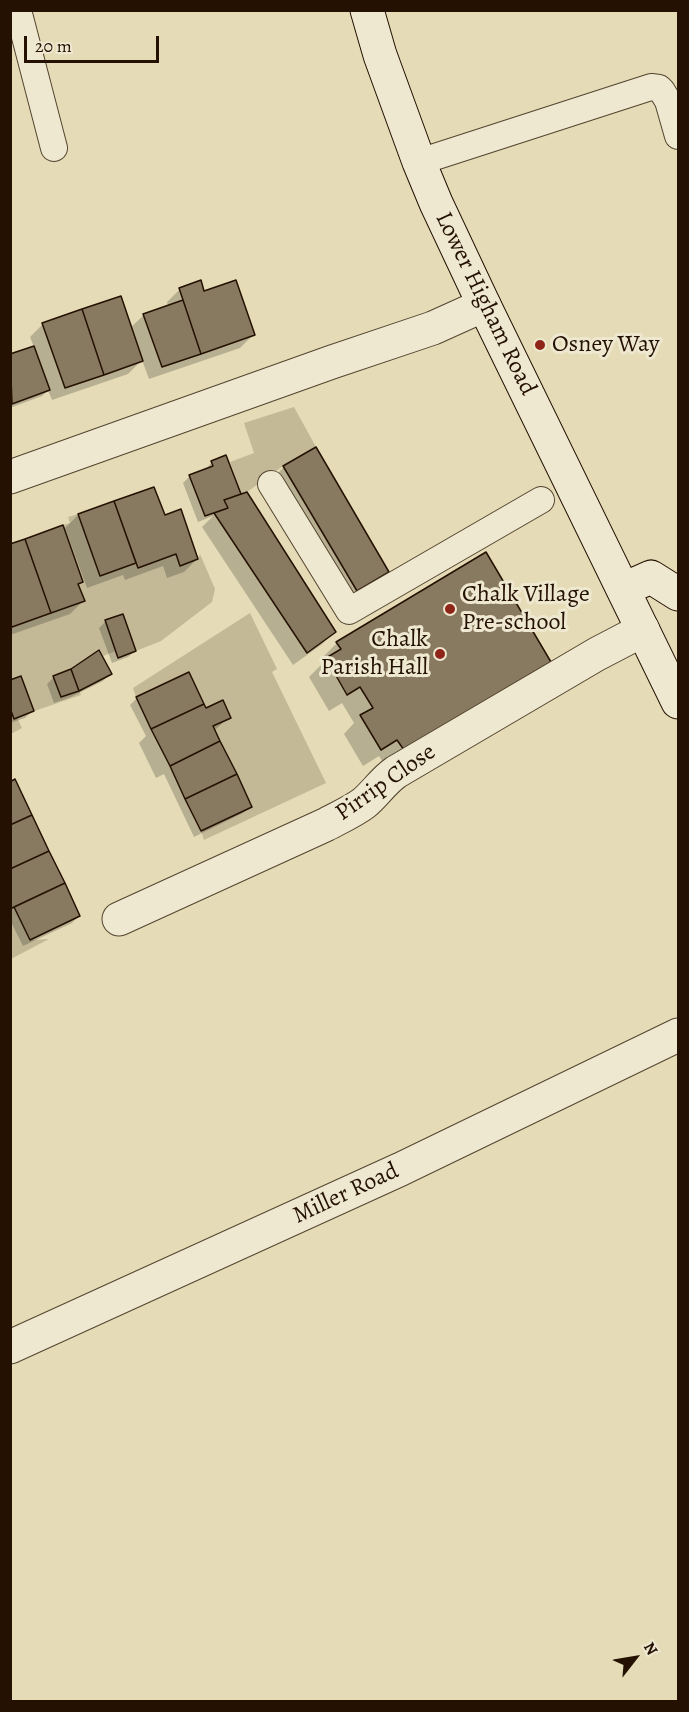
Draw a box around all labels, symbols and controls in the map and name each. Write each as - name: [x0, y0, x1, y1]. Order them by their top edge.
- scale bar: [27, 24, 162, 62]
- text: 20 m: [35, 34, 72, 58]
- street label: Lower Higham Road: [428, 208, 542, 400]
- place label: Osney Way: [552, 331, 659, 359]
- marker: Osney Way: [533, 338, 547, 352]
- place label: Chalk Village Pre-school: [462, 581, 590, 637]
- marker: Chalk Village Pre-school: [443, 602, 457, 616]
- place label: Chalk Parish Hall: [320, 626, 428, 682]
- marker: Chalk Parish Hall: [433, 647, 447, 661]
- street label: Pirrip Close: [330, 738, 442, 828]
- street label: Miller Road: [289, 1157, 403, 1231]
- north arrow: [605, 1628, 665, 1688]
- text: N: [638, 1638, 663, 1659]

